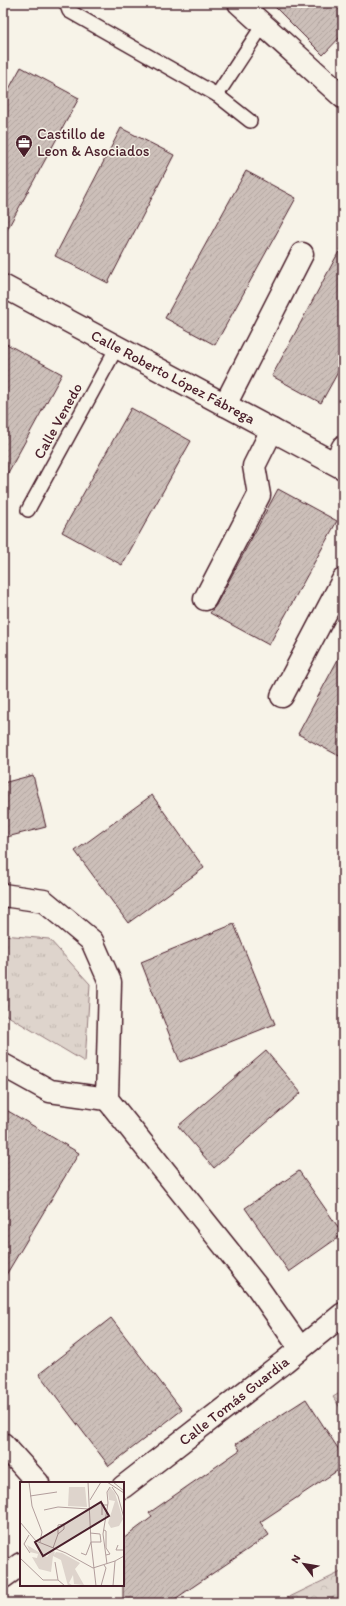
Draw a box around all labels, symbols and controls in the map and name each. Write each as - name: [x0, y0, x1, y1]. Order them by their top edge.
- place label: Castillo de Leon & Asociados: [37, 125, 150, 160]
- office icon: Castillo de Leon & Asociados: [14, 133, 34, 158]
- street label: Calle Roberto López Fábrega: [88, 326, 259, 428]
- street label: Calle Venedo: [30, 380, 86, 462]
- street label: Calle Tomás Guardia: [175, 1352, 293, 1449]
- inset map: [20, 1482, 124, 1586]
- north arrow: [284, 1544, 324, 1584]
- text: N: [288, 1553, 303, 1566]

